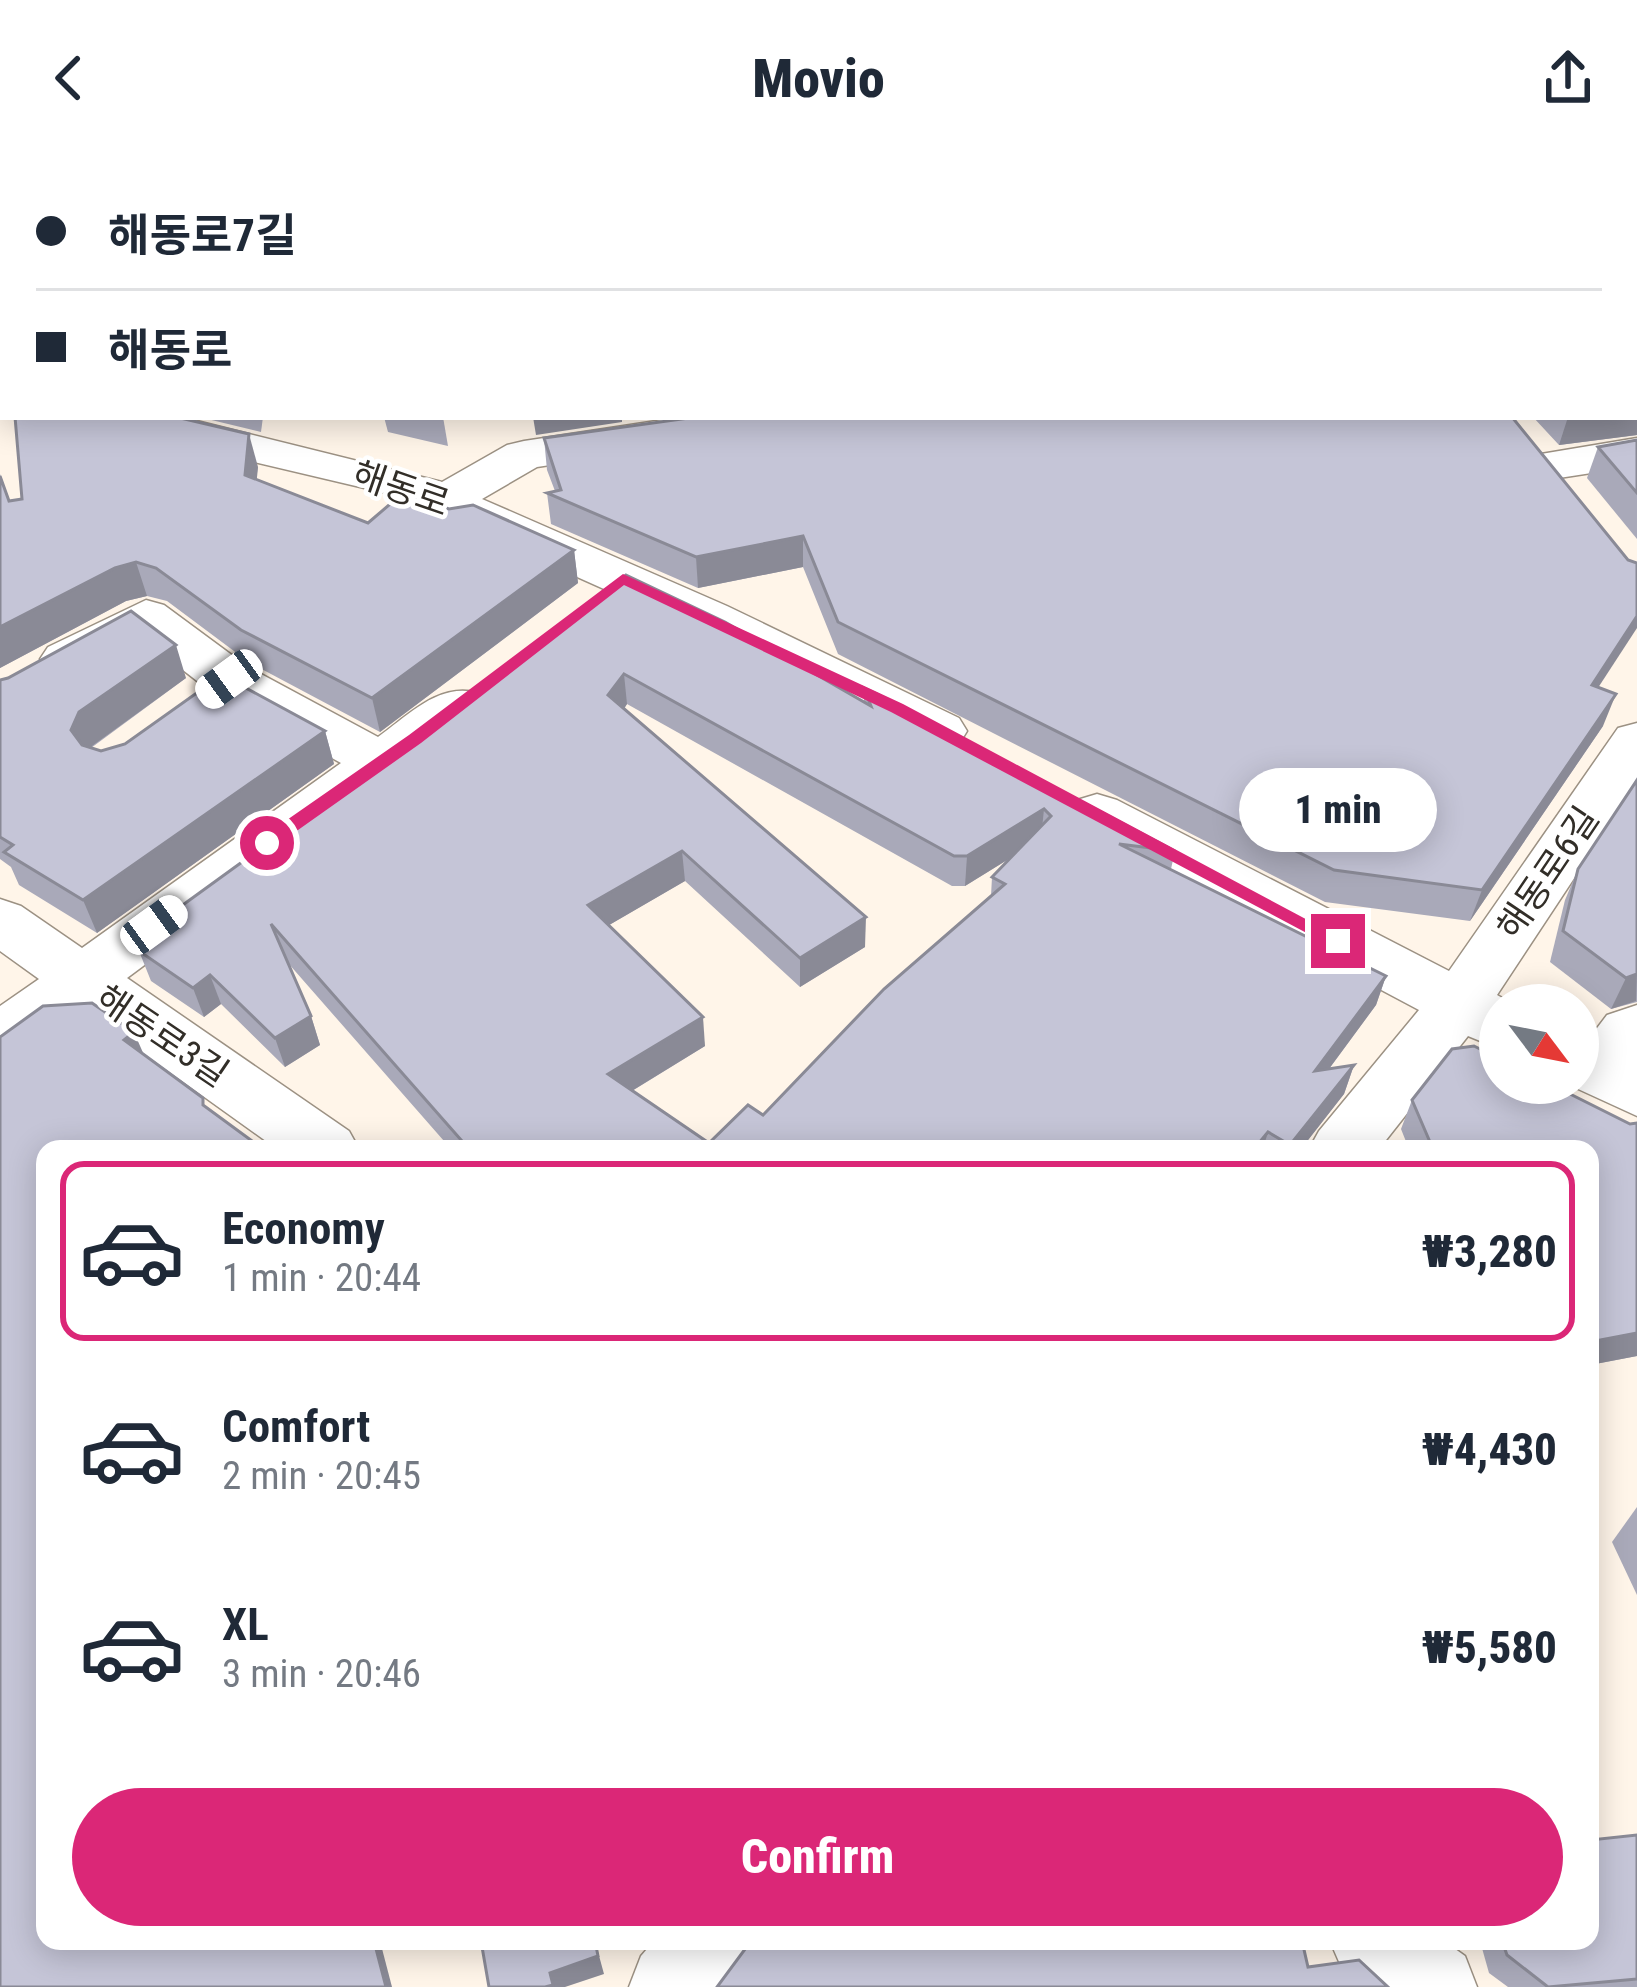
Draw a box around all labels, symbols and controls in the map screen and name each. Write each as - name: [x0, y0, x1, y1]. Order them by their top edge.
- icon: back: [36, 45, 102, 111]
- icon: share: [1535, 45, 1601, 111]
- text: Movio: [752, 47, 885, 110]
- text: 해동로7길: [108, 209, 296, 262]
- text: 해동로: [108, 324, 232, 377]
- street label: 해동로: [347, 453, 455, 525]
- car: [189, 643, 269, 715]
- callout: 1 min: [1239, 767, 1437, 851]
- text: 1 min: [1295, 787, 1381, 833]
- street label: 해동로6길: [1489, 799, 1607, 947]
- route start: [240, 816, 294, 870]
- car: [114, 889, 194, 961]
- route end: [1311, 914, 1365, 968]
- street label: 해동로3길: [88, 977, 236, 1095]
- north arrow: [1479, 984, 1599, 1104]
- map controls: [1479, 984, 1599, 1104]
- icon: car: [78, 1197, 186, 1305]
- text: Economy: [222, 1202, 385, 1255]
- text: ₩3,280: [1421, 1225, 1557, 1278]
- text: 1 min · 20:44: [222, 1255, 421, 1301]
- icon: car: [78, 1395, 186, 1503]
- text: Comfort: [222, 1400, 370, 1453]
- text: ₩4,430: [1421, 1423, 1557, 1476]
- text: 2 min · 20:45: [222, 1453, 421, 1499]
- icon: car: [78, 1593, 186, 1701]
- text: XL: [222, 1598, 269, 1651]
- text: ₩5,580: [1421, 1621, 1557, 1674]
- text: 3 min · 20:46: [222, 1651, 421, 1697]
- button: Confirm: [72, 1788, 1563, 1926]

